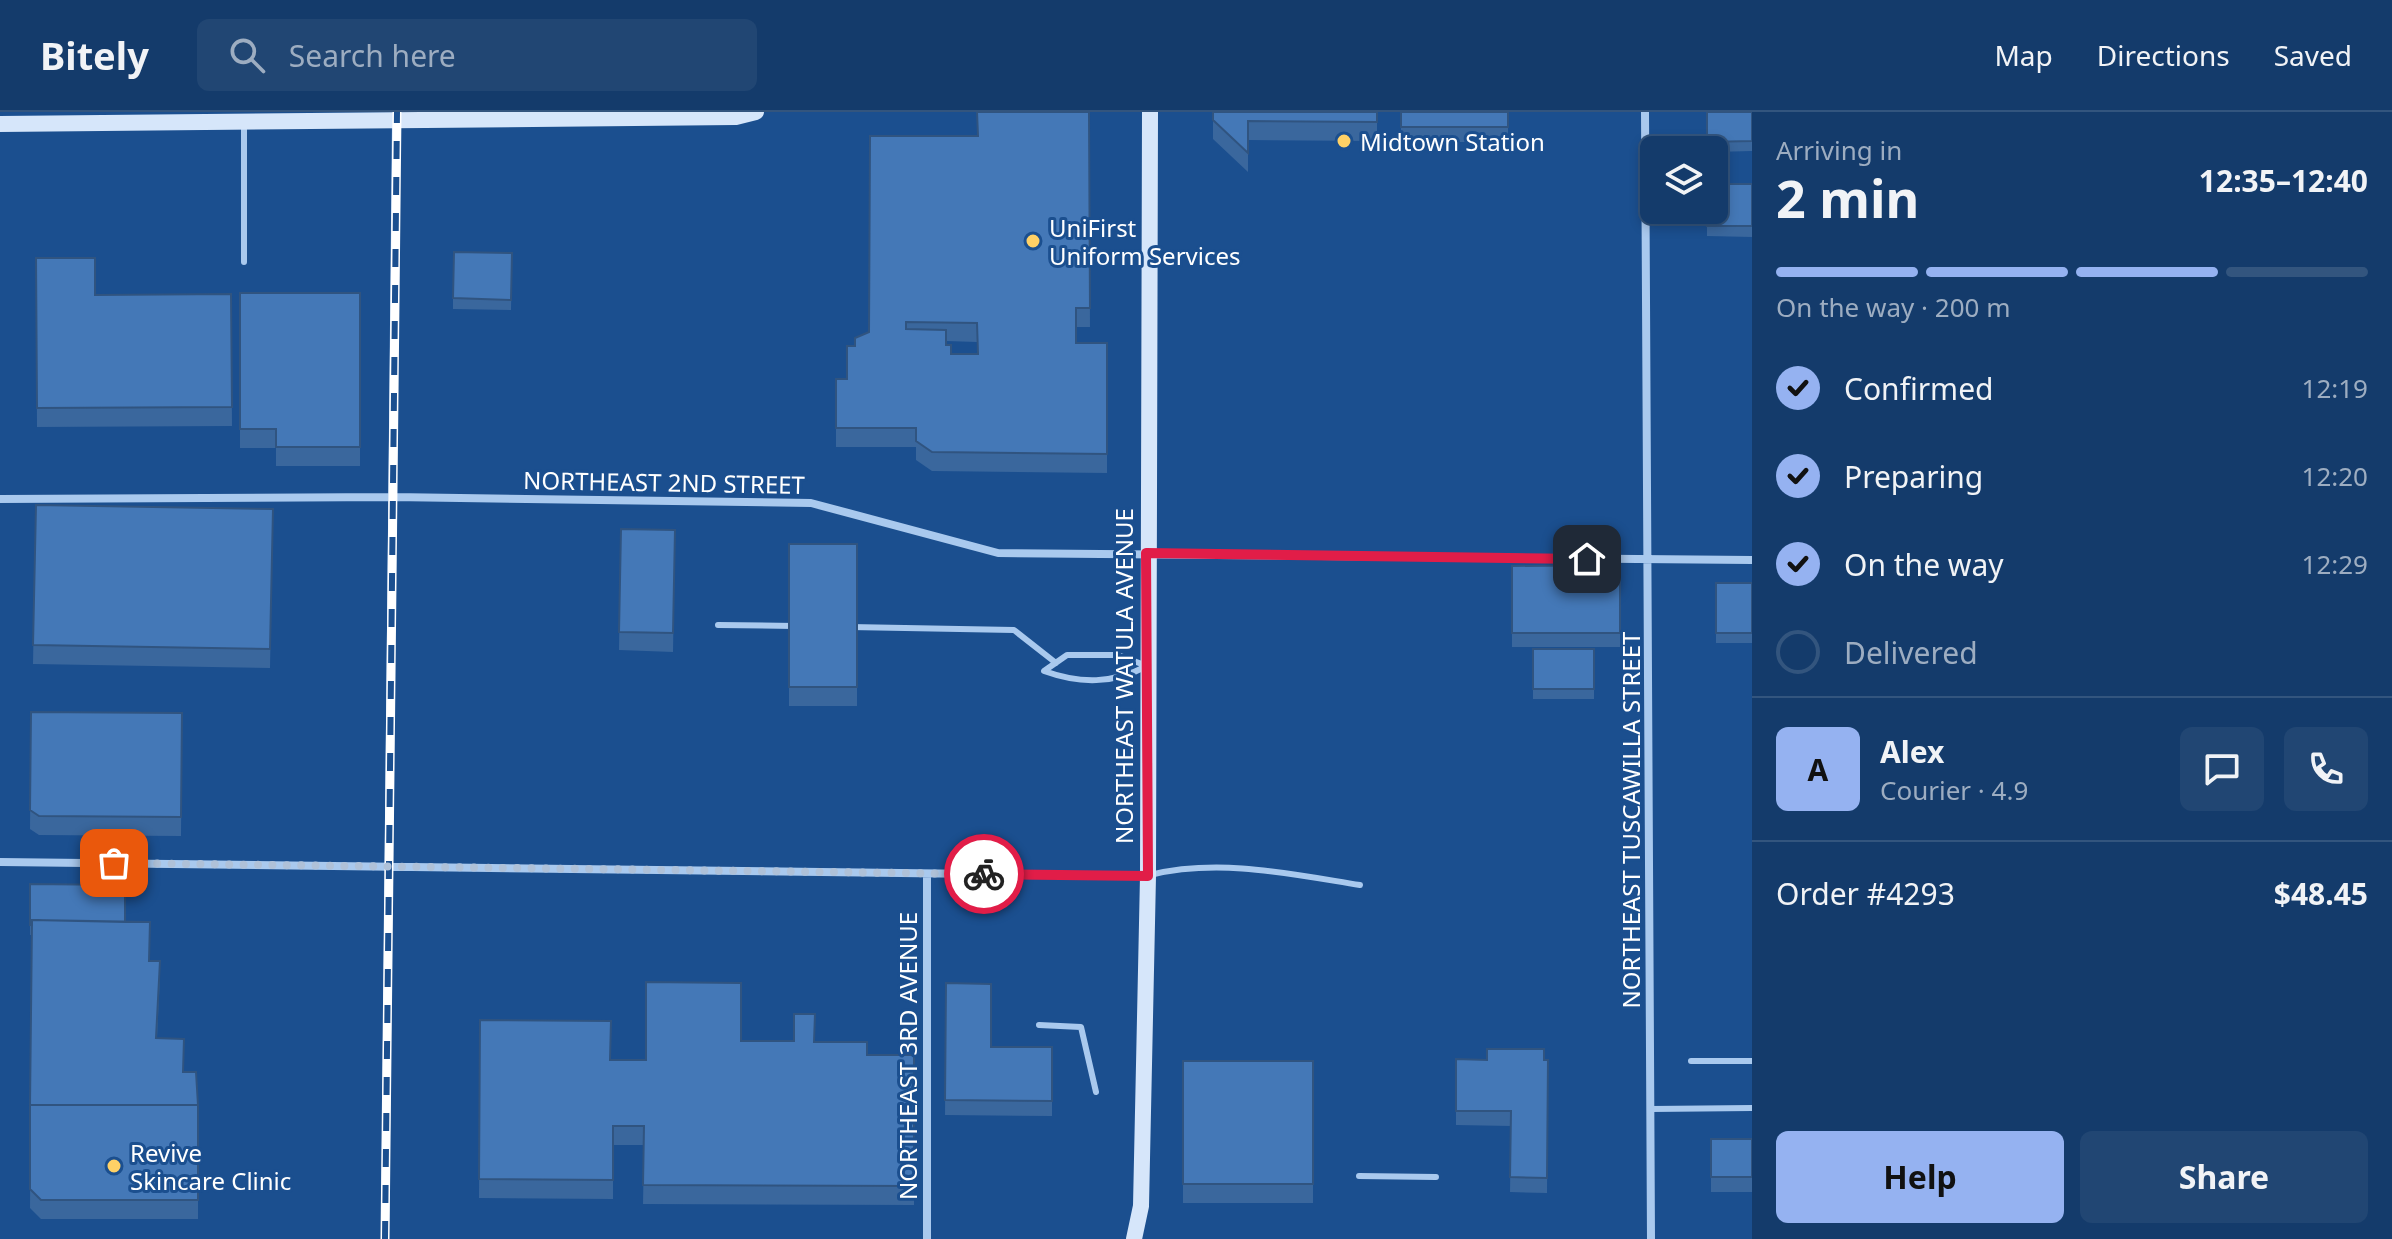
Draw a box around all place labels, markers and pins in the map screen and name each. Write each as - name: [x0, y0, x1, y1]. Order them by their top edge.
- place label: Midtown Station: [1360, 125, 1545, 158]
- marker: Midtown Station: [1335, 132, 1353, 150]
- place label: UniFirst Uniform Services: [1049, 211, 1241, 272]
- marker: UniFirst Uniform Services: [1024, 232, 1042, 250]
- pin: [1553, 525, 1621, 593]
- pin: [80, 829, 148, 897]
- place label: Revive Skincare Clinic: [130, 1136, 291, 1197]
- marker: Revive Skincare Clinic: [105, 1157, 123, 1175]

